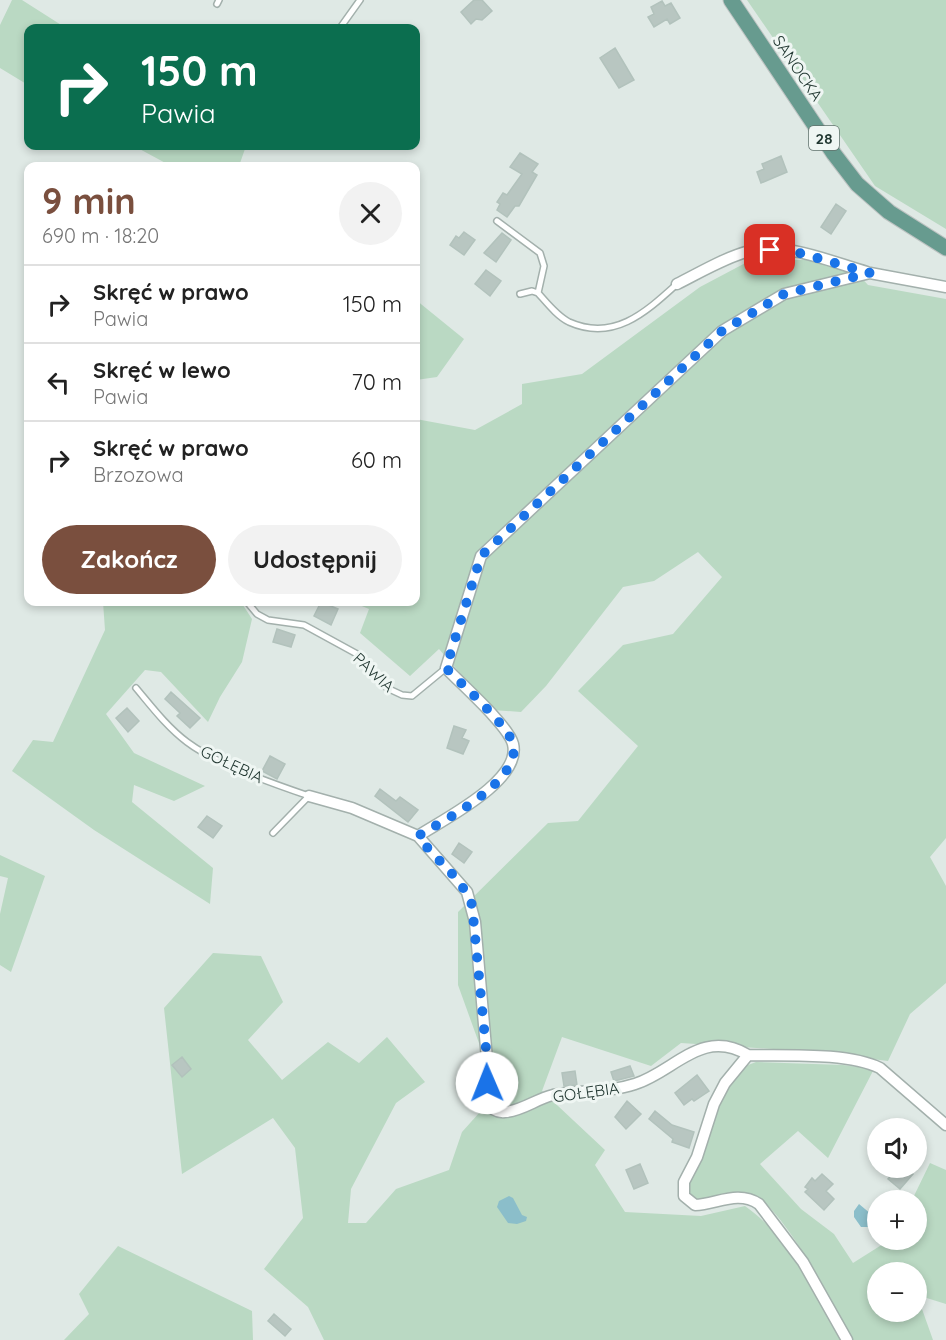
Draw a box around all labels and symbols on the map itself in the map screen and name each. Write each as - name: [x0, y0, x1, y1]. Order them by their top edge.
- street label: SANOCKA: [769, 31, 827, 105]
- road number: 28: [809, 126, 839, 150]
- pin: [744, 224, 795, 275]
- street label: PAWIA: [349, 648, 399, 696]
- street label: GOŁĘBIA: [198, 741, 266, 787]
- position arrow: [455, 1051, 519, 1115]
- street label: GOŁĘBIA: [552, 1077, 620, 1107]

